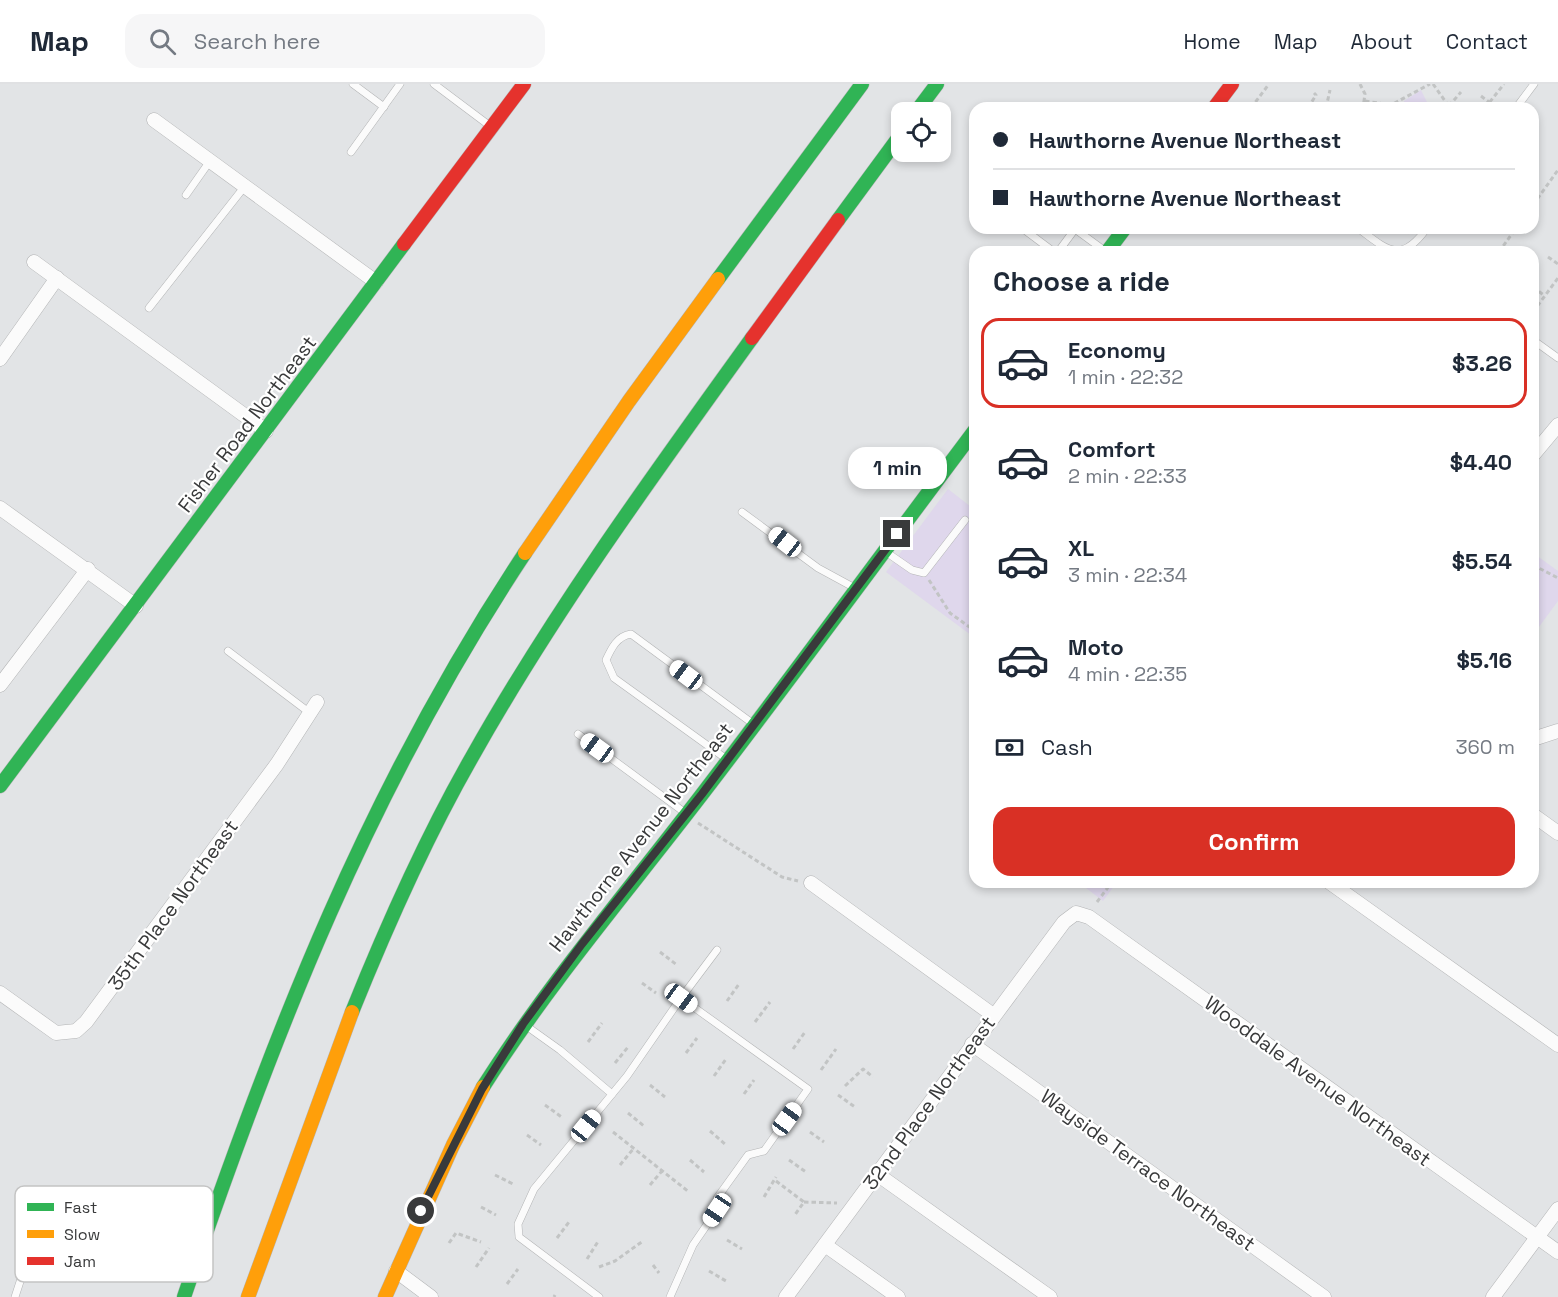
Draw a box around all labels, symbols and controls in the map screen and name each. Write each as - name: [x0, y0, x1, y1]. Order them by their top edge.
- search box: [125, 14, 545, 68]
- text: Map: [30, 23, 89, 59]
- icon: search: [146, 25, 179, 58]
- text: Search here: [194, 27, 321, 55]
- text: Home: [1183, 28, 1241, 55]
- text: Map: [1274, 28, 1318, 55]
- text: About: [1351, 28, 1413, 55]
- text: Contact: [1446, 28, 1528, 55]
- map controls: [891, 102, 951, 162]
- button: locate: [891, 102, 951, 162]
- text: Hawthorne Avenue Northeast: [1029, 126, 1341, 154]
- text: Hawthorne Avenue Northeast: [1029, 184, 1341, 212]
- text: Choose a ride: [993, 264, 1170, 299]
- street label: Fisher Road Northeast: [172, 330, 322, 518]
- icon: car: [996, 336, 1050, 390]
- text: Economy: [1068, 336, 1166, 364]
- text: $3.26: [1452, 349, 1512, 377]
- text: 1 min · 22:32: [1068, 364, 1183, 390]
- icon: car: [996, 435, 1050, 489]
- text: Comfort: [1068, 435, 1156, 463]
- callout: 1 min: [848, 447, 946, 489]
- text: $4.40: [1450, 448, 1512, 476]
- text: 1 min: [873, 455, 922, 481]
- text: 2 min · 22:33: [1068, 463, 1187, 489]
- route end: [883, 520, 910, 547]
- car: [765, 524, 805, 560]
- icon: car: [996, 534, 1050, 588]
- text: XL: [1068, 534, 1094, 562]
- text: $5.54: [1452, 547, 1512, 575]
- text: 3 min · 22:34: [1068, 562, 1187, 588]
- icon: car: [996, 633, 1050, 687]
- text: Moto: [1068, 633, 1124, 661]
- text: $5.16: [1457, 646, 1512, 674]
- car: [666, 657, 706, 693]
- text: 4 min · 22:35: [1068, 661, 1187, 687]
- street label: Hawthorne Avenue Northeast: [543, 717, 739, 957]
- car: [577, 730, 617, 766]
- icon: cash: [993, 731, 1026, 764]
- text: Cash: [1041, 733, 1093, 761]
- text: 360 m: [1456, 734, 1515, 760]
- button: Confirm: [993, 807, 1515, 876]
- street label: 35th Place Northeast: [102, 814, 244, 996]
- car: [661, 980, 701, 1016]
- street label: Wooddale Avenue Northeast: [1200, 990, 1436, 1172]
- street label: 32nd Place Northeast: [857, 1011, 1001, 1195]
- street label: Wayside Terrace Northeast: [1035, 1083, 1261, 1257]
- car: [769, 1099, 805, 1139]
- car: [568, 1106, 604, 1146]
- legend: [15, 1186, 213, 1282]
- car: [699, 1190, 735, 1230]
- text: Fast: [64, 1197, 97, 1218]
- route start: [407, 1197, 434, 1224]
- text: Slow: [64, 1224, 100, 1245]
- text: Jam: [64, 1251, 96, 1272]

